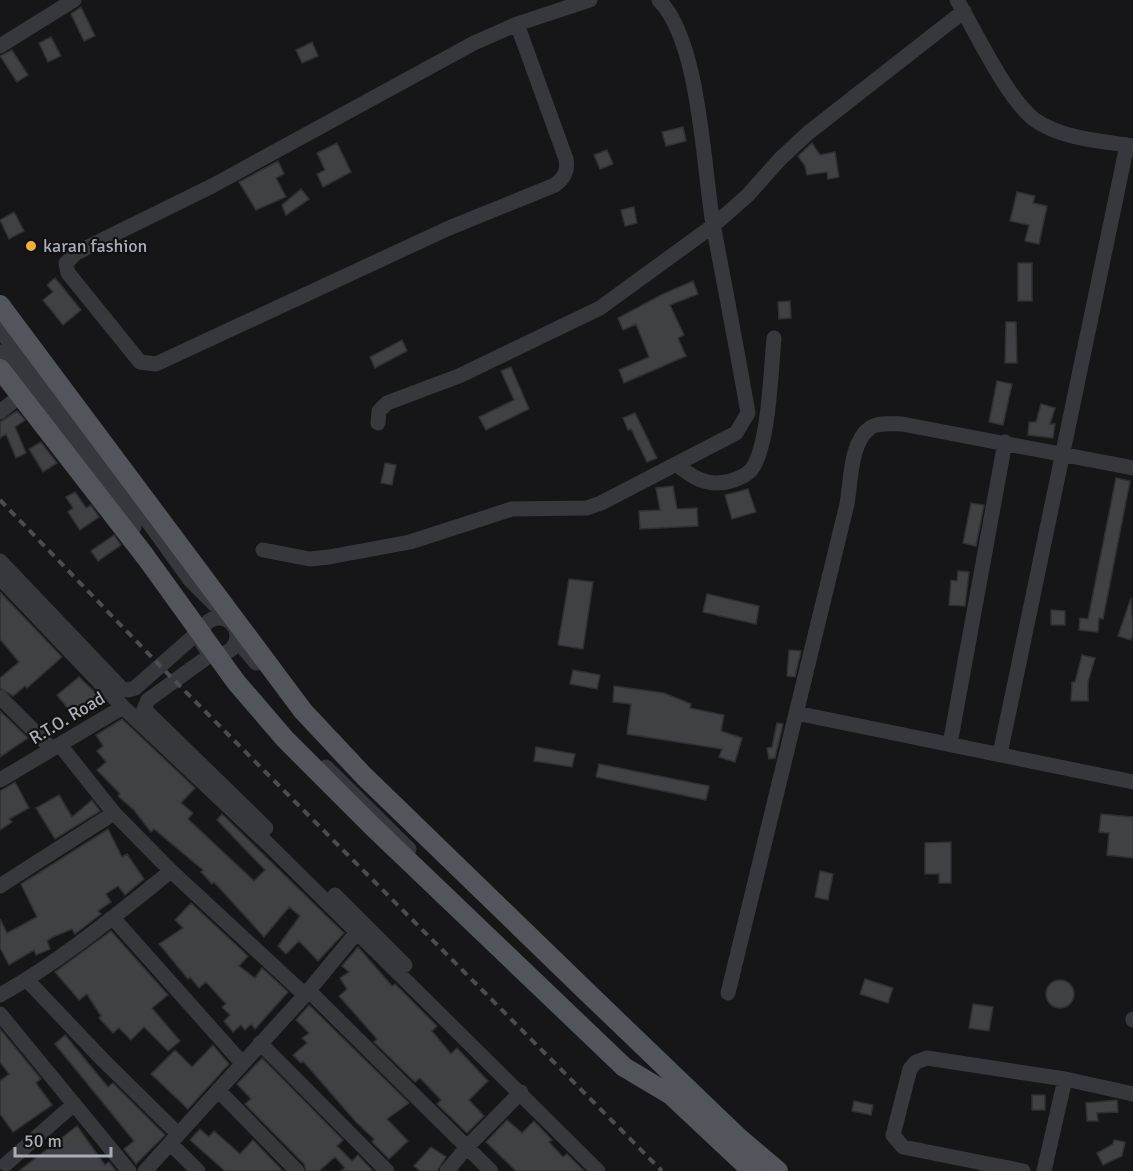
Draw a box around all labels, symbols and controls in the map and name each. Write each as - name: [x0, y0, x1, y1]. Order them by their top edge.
- place label: karan fashion: [43, 235, 147, 257]
- marker: karan fashion: [24, 239, 38, 253]
- street label: R.T.O. Road: [25, 687, 109, 749]
- scale bar: [15, 1120, 111, 1158]
- text: 50 m: [24, 1130, 62, 1152]

